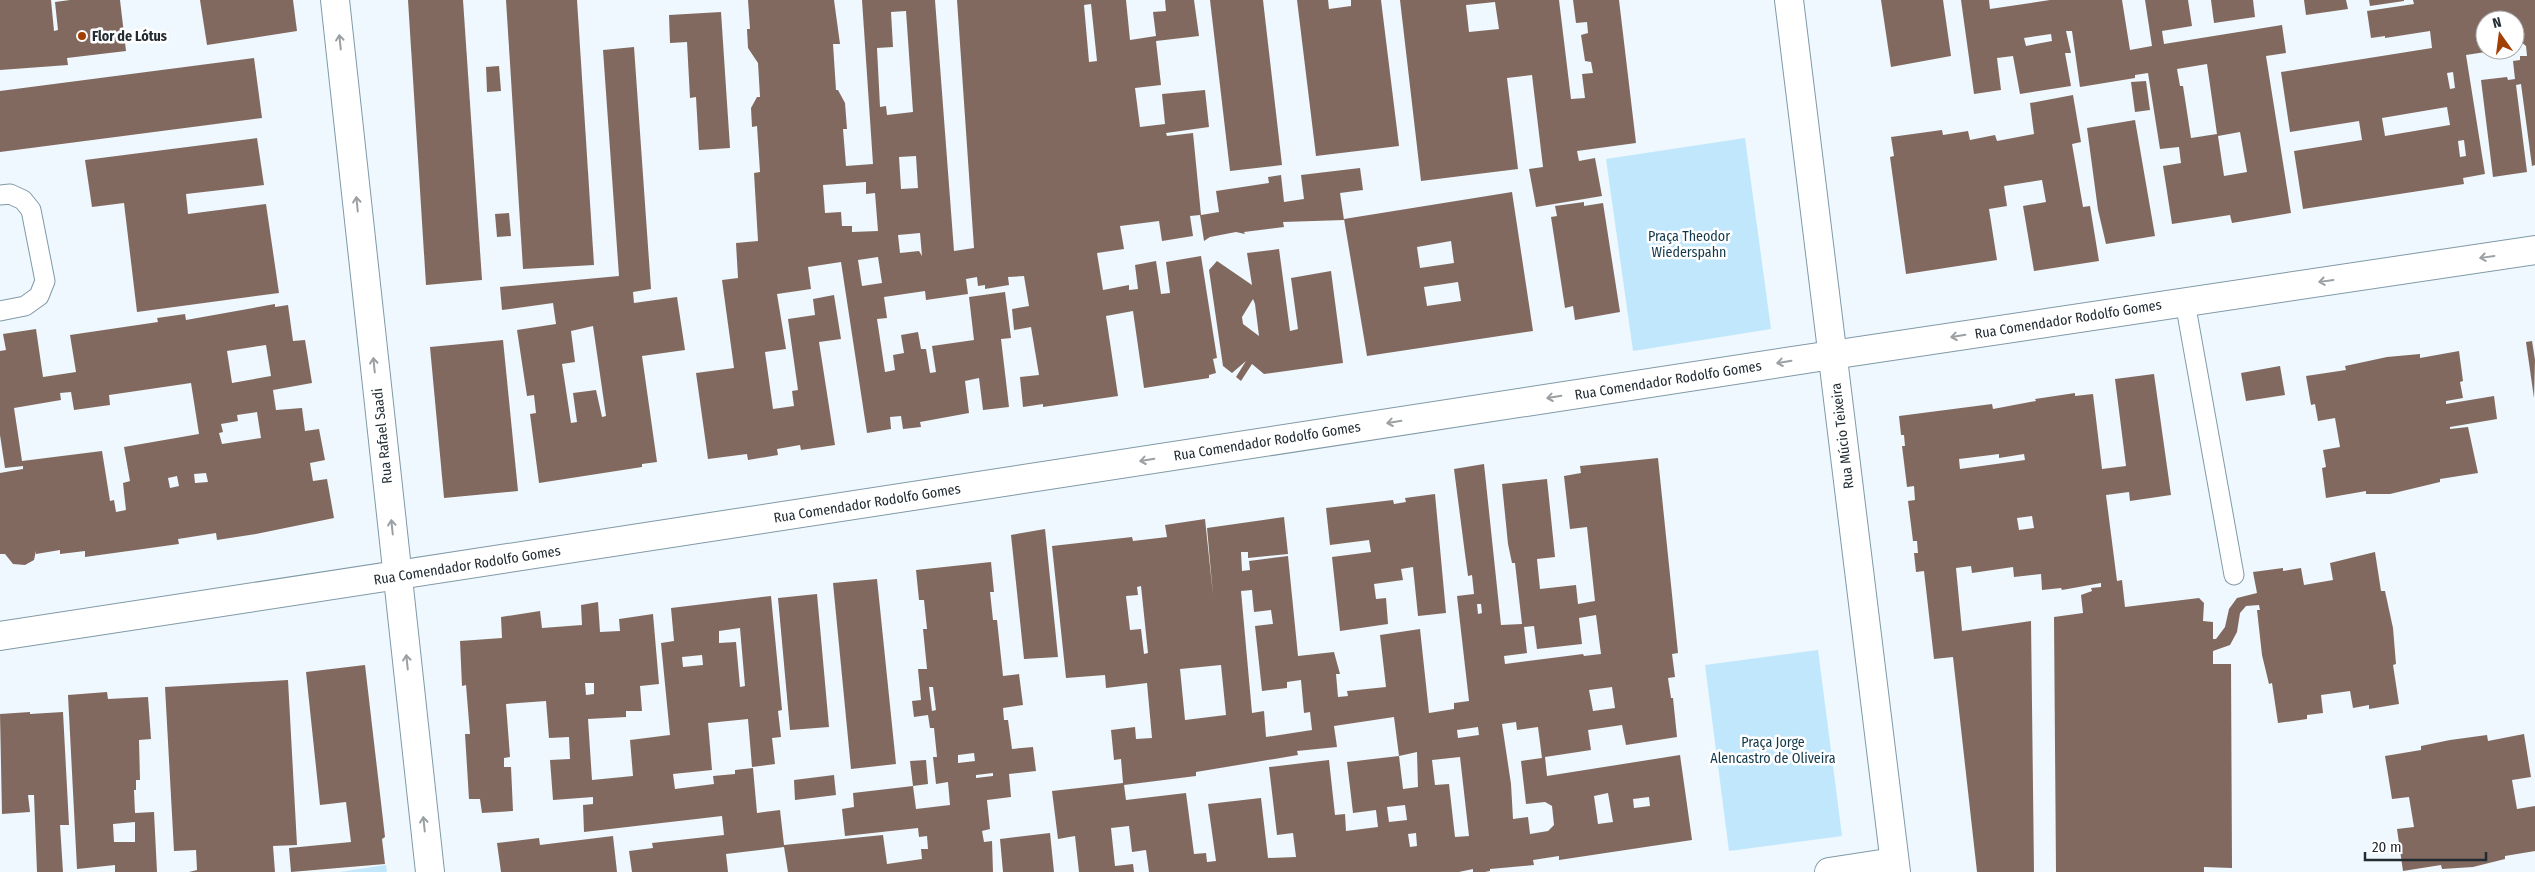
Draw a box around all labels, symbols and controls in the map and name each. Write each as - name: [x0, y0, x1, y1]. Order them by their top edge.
- north arrow: [2475, 10, 2525, 60]
- text: N: [2491, 14, 2503, 32]
- place label: Flor de Lótus: [92, 28, 167, 45]
- marker: Flor de Lótus: [76, 30, 88, 42]
- one-way arrow: [335, 34, 344, 50]
- one-way arrow: [352, 196, 362, 212]
- park label: Praça Theodor Wiederspahn: [1648, 228, 1730, 261]
- one-way arrow: [2479, 252, 2495, 262]
- one-way arrow: [2318, 276, 2334, 286]
- street label: Rua Comendador Rodolfo Gomes: [1973, 296, 2163, 343]
- one-way arrow: [1950, 331, 1966, 341]
- street label: Rua Comendador Rodolfo Gomes: [1573, 357, 1763, 404]
- one-way arrow: [1776, 357, 1792, 367]
- one-way arrow: [369, 358, 379, 374]
- street label: Rua Múcio Teixeira: [1828, 382, 1857, 490]
- street label: Rua Rafael Saadi: [369, 387, 396, 484]
- one-way arrow: [1547, 393, 1563, 403]
- one-way arrow: [1386, 417, 1402, 427]
- street label: Rua Comendador Rodolfo Gomes: [1172, 418, 1362, 465]
- one-way arrow: [1139, 455, 1155, 465]
- street label: Rua Comendador Rodolfo Gomes: [772, 480, 962, 527]
- one-way arrow: [387, 519, 397, 535]
- street label: Rua Comendador Rodolfo Gomes: [372, 542, 562, 589]
- one-way arrow: [402, 654, 412, 670]
- park label: Praça Jorge Alencastro de Oliveira: [1710, 734, 1836, 767]
- one-way arrow: [419, 816, 429, 832]
- scale bar: [2365, 830, 2486, 862]
- text: 20 m: [2372, 838, 2402, 856]

